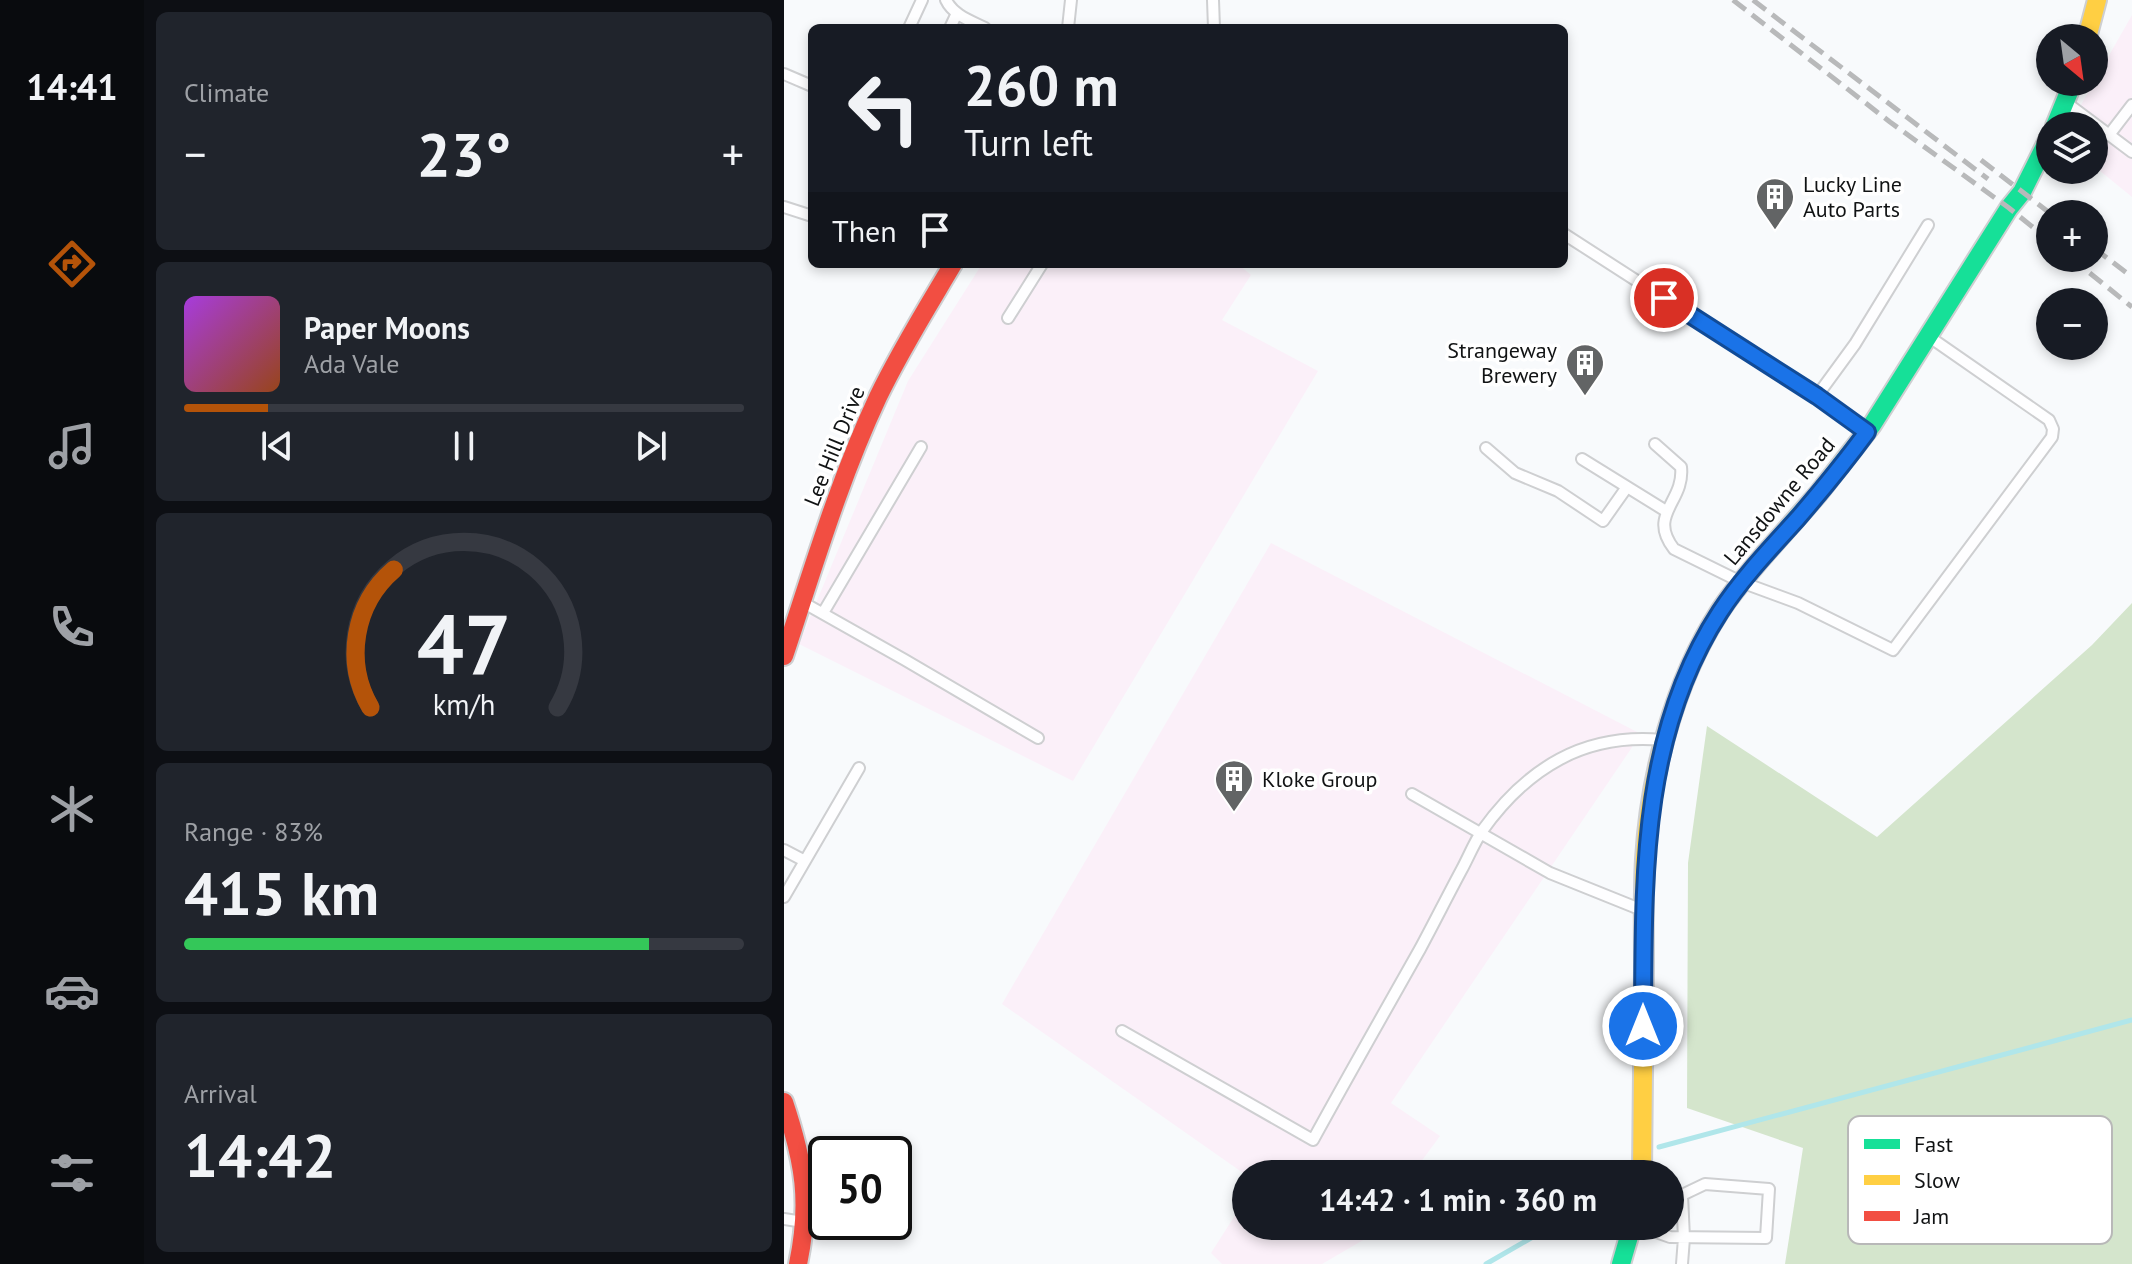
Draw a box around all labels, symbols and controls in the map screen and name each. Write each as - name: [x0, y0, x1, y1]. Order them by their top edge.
- north arrow: [2036, 24, 2108, 96]
- map controls: [2036, 24, 2108, 360]
- text: 260 m: [964, 49, 1119, 121]
- icon: left: [832, 56, 936, 160]
- text: 14:41: [26, 63, 118, 110]
- text: Climate: [184, 76, 269, 109]
- button: layers: [2036, 112, 2108, 184]
- text: 23°: [417, 115, 511, 193]
- text: Turn left: [964, 119, 1093, 166]
- text: −: [184, 125, 206, 182]
- text: +: [722, 125, 744, 182]
- place label: Lucky Line Auto Parts: [1803, 170, 1902, 223]
- building icon: Lucky Line Auto Parts: [1754, 176, 1796, 231]
- button: +: [2036, 200, 2108, 272]
- icon: arrive: [913, 208, 957, 252]
- text: Then: [832, 211, 897, 250]
- icon: directions: [44, 236, 100, 292]
- pin: [1630, 264, 1698, 332]
- icon: arrive: [1642, 276, 1686, 320]
- button: −: [2036, 288, 2108, 360]
- text: Paper Moons: [304, 308, 470, 347]
- place label: Strangeway Brewery: [1447, 336, 1558, 389]
- building icon: Strangeway Brewery: [1564, 342, 1606, 397]
- text: Ada Vale: [304, 347, 399, 380]
- street label: Lee Hill Drive: [797, 382, 871, 510]
- icon: music: [44, 418, 100, 474]
- icon: previous: [255, 424, 299, 468]
- icon: pause: [442, 424, 486, 468]
- icon: next: [629, 424, 673, 468]
- street label: Lansdowne Road: [1717, 431, 1841, 571]
- text: 47: [417, 589, 511, 697]
- icon: phone: [44, 599, 100, 655]
- text: km/h: [433, 686, 495, 723]
- building icon: Kloke Group: [1213, 758, 1255, 813]
- place label: Kloke Group: [1262, 765, 1377, 793]
- icon: climate: [44, 781, 100, 837]
- text: Range · 83%: [184, 815, 323, 848]
- text: 415 km: [184, 854, 379, 932]
- icon: car: [44, 963, 100, 1019]
- position arrow: [1601, 984, 1685, 1068]
- text: Arrival: [184, 1077, 257, 1110]
- text: 14:42: [184, 1116, 336, 1194]
- legend: [1848, 1116, 2112, 1244]
- text: Fast: [1914, 1130, 1954, 1158]
- speed limit sign: 50: [808, 1136, 912, 1240]
- icon: filters: [44, 1145, 100, 1201]
- text: Slow: [1914, 1166, 1960, 1194]
- text: 14:42 · 1 min · 360 m: [1319, 1180, 1597, 1219]
- text: Jam: [1913, 1202, 1949, 1230]

